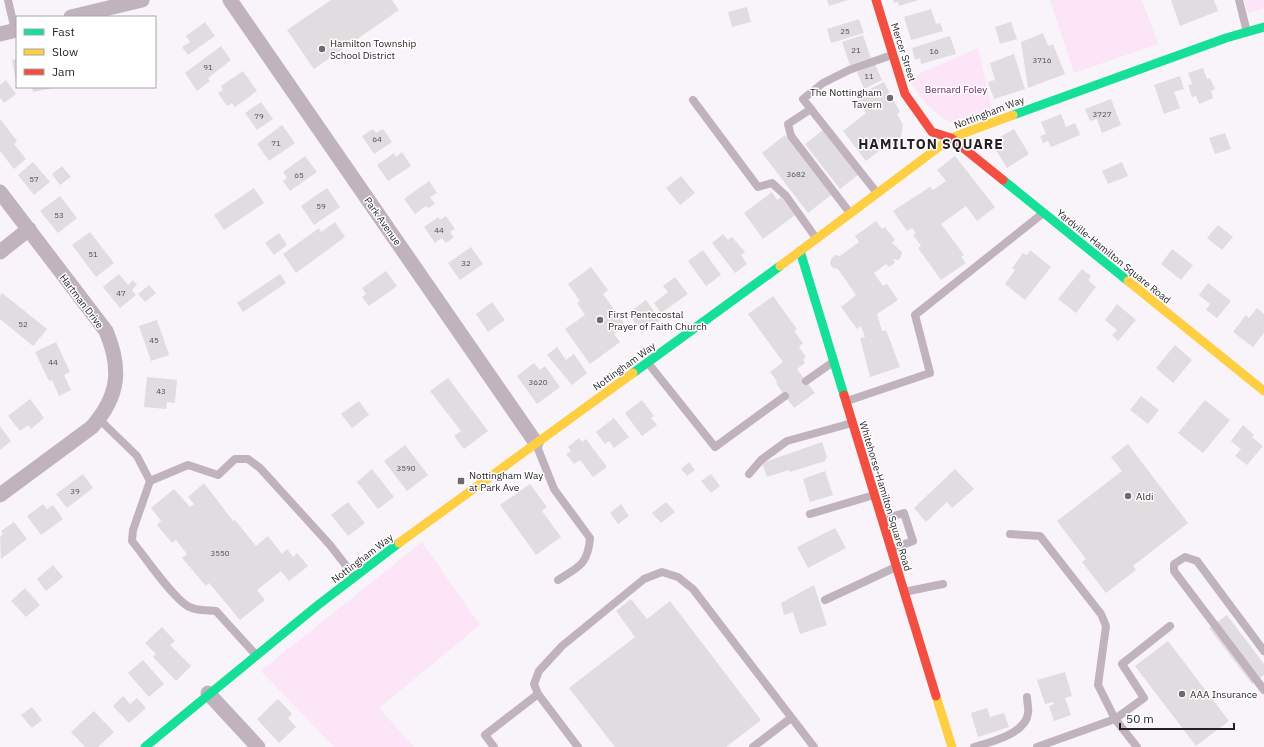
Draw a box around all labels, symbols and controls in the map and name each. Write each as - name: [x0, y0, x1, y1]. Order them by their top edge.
- legend: [16, 16, 156, 88]
- street label: Mercer Street: [888, 21, 919, 84]
- text: Fast: [52, 24, 75, 39]
- house number: 25: [840, 26, 850, 36]
- place label: Hamilton Township School District: [330, 37, 416, 62]
- text: Slow: [52, 44, 78, 59]
- marker: Hamilton Township School District: [317, 44, 327, 54]
- house number: 21: [851, 45, 861, 55]
- house number: 16: [929, 46, 939, 56]
- house number: 3716: [1032, 55, 1052, 65]
- house number: 91: [203, 62, 213, 72]
- text: Jam: [52, 64, 75, 79]
- house number: 11: [864, 71, 874, 81]
- park label: Bernard Foley: [925, 83, 987, 96]
- place label: The Nottingham Tavern: [810, 86, 882, 111]
- marker: The Nottingham Tavern: [885, 93, 895, 103]
- street label: Nottingham Way: [952, 93, 1026, 132]
- house number: 3727: [1092, 109, 1112, 119]
- house number: 79: [254, 111, 264, 121]
- house number: 64: [372, 134, 382, 144]
- district label: HAMILTON SQUARE: [858, 135, 1004, 153]
- house number: 71: [271, 138, 281, 148]
- house number: 3682: [786, 169, 806, 179]
- house number: 65: [294, 170, 304, 180]
- house number: 57: [29, 174, 39, 184]
- street label: Park Avenue: [361, 195, 404, 248]
- house number: 59: [316, 201, 326, 211]
- street label: Yardville-Hamilton Square Road: [1054, 206, 1173, 306]
- house number: 53: [54, 210, 64, 220]
- house number: 44: [434, 225, 444, 235]
- house number: 51: [88, 249, 98, 259]
- house number: 32: [461, 258, 471, 268]
- street label: Hartman Drive: [57, 271, 107, 332]
- house number: 47: [116, 288, 126, 298]
- place label: First Pentecostal Prayer of Faith Church: [608, 308, 707, 333]
- marker: First Pentecostal Prayer of Faith Church: [595, 315, 605, 325]
- house number: 52: [18, 319, 28, 329]
- house number: 45: [149, 335, 159, 345]
- street label: Nottingham Way: [590, 339, 658, 393]
- house number: 44: [48, 357, 58, 367]
- house number: 3620: [528, 377, 548, 387]
- house number: 43: [156, 386, 166, 396]
- street label: Whitehorse-Hamilton Square Road: [857, 420, 915, 573]
- house number: 3590: [396, 463, 416, 473]
- place label: Nottingham Way at Park Ave: [469, 469, 543, 494]
- marker: Nottingham Way at Park Ave: [456, 476, 466, 486]
- house number: 39: [70, 486, 80, 496]
- place label: Aldi: [1136, 490, 1153, 503]
- marker: Aldi: [1123, 491, 1133, 501]
- street label: Nottingham Way: [329, 531, 396, 586]
- house number: 3550: [210, 548, 230, 558]
- place label: AAA Insurance: [1190, 688, 1258, 701]
- marker: AAA Insurance: [1177, 689, 1187, 699]
- scale bar: [1120, 705, 1234, 731]
- text: 50 m: [1126, 711, 1154, 726]

